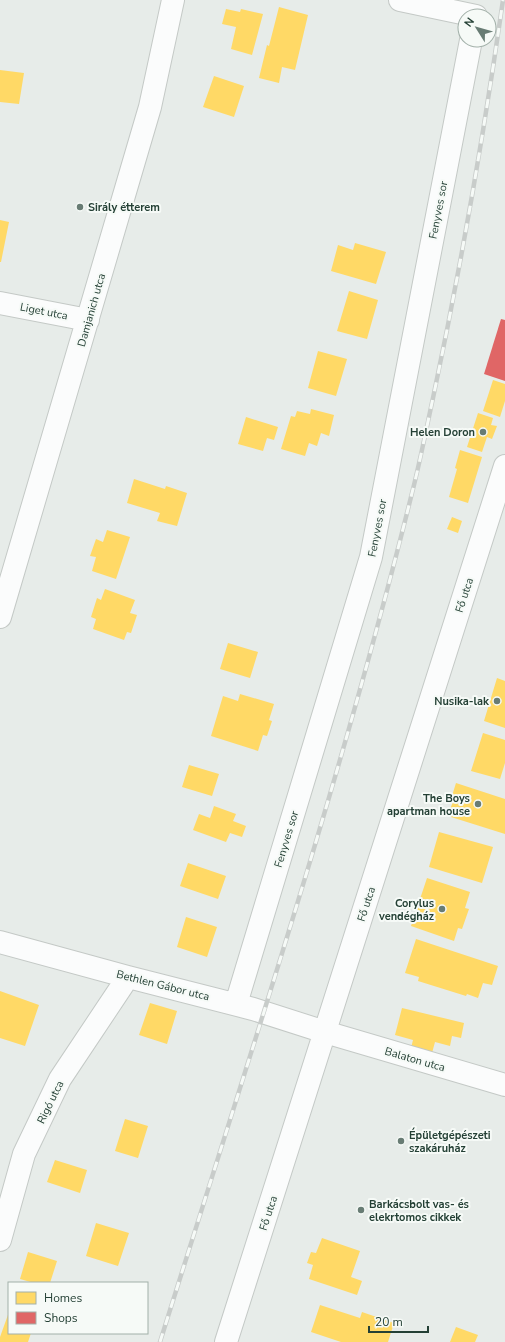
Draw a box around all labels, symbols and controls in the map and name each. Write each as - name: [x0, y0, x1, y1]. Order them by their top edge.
- north arrow: [457, 8, 497, 48]
- text: N: [461, 14, 478, 30]
- street label: Fenyves sor: [426, 180, 451, 240]
- place label: Sirály étterem: [88, 200, 160, 215]
- marker: Sirály étterem: [75, 202, 85, 212]
- street label: Damjanich utca: [74, 272, 109, 349]
- street label: Liget utca: [19, 300, 69, 323]
- place label: Helen Doron: [410, 425, 475, 440]
- marker: Helen Doron: [478, 427, 488, 437]
- street label: Fenyves sor: [365, 498, 390, 558]
- street label: Fő utca: [452, 576, 477, 614]
- place label: Nusika-lak: [434, 694, 490, 709]
- marker: Nusika-lak: [492, 696, 502, 706]
- place label: The Boys apartman house: [387, 791, 470, 819]
- marker: The Boys apartman house: [473, 799, 483, 809]
- street label: Fenyves sor: [271, 809, 302, 869]
- street label: Fő utca: [354, 885, 379, 923]
- place label: Corylus vendégház: [378, 896, 434, 924]
- marker: Corylus vendégház: [437, 904, 447, 914]
- street label: Bethlen Gábor utca: [115, 967, 211, 1004]
- street label: Balaton utca: [383, 1044, 447, 1075]
- street label: Rigó utca: [34, 1078, 67, 1126]
- place label: Épületgépészeti szakáruház: [409, 1127, 491, 1156]
- marker: Épületgépészeti szakáruház: [396, 1136, 406, 1146]
- street label: Fő utca: [256, 1194, 281, 1232]
- place label: Barkácsbolt vas- és elekrtomos cikkek: [369, 1197, 469, 1225]
- marker: Barkácsbolt vas- és elekrtomos cikkek: [356, 1205, 366, 1215]
- legend: [8, 1282, 148, 1334]
- text: Homes: [44, 1290, 82, 1306]
- scale bar: [369, 1308, 428, 1334]
- text: Shops: [44, 1310, 78, 1326]
- text: 20 m: [375, 1314, 403, 1330]

